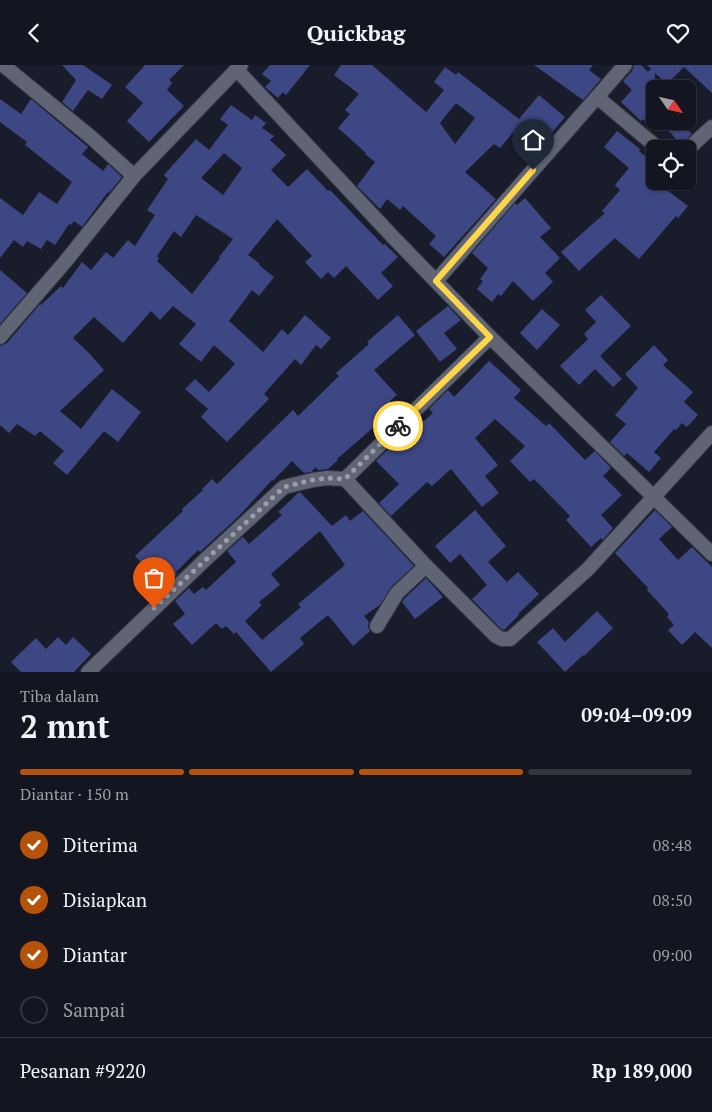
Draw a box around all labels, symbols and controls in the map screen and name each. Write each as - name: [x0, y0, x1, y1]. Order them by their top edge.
- text: Quickbag: [307, 18, 405, 47]
- icon: back: [20, 19, 48, 47]
- icon: heart: [664, 19, 692, 47]
- north arrow: [646, 80, 696, 130]
- map controls: [646, 80, 696, 190]
- pin: [512, 119, 554, 170]
- icon: home: [519, 126, 547, 154]
- button: locate: [646, 140, 696, 190]
- courier: [373, 401, 423, 451]
- icon: bike: [384, 412, 412, 440]
- pin: [133, 557, 175, 608]
- icon: bag: [140, 564, 168, 592]
- text: Tiba dalam: [20, 685, 99, 707]
- text: 09:04–09:09: [581, 702, 692, 727]
- text: 2 mnt: [20, 705, 110, 747]
- text: Diantar · 150 m: [20, 783, 129, 805]
- icon: check: [20, 831, 48, 859]
- text: Diterima: [63, 832, 138, 857]
- text: 08:48: [653, 834, 692, 856]
- icon: check: [20, 886, 48, 914]
- text: Disiapkan: [63, 887, 147, 912]
- text: 08:50: [653, 889, 692, 911]
- icon: check: [20, 941, 48, 969]
- text: Diantar: [63, 942, 127, 967]
- text: 09:00: [653, 944, 692, 966]
- text: Sampai: [63, 997, 125, 1022]
- text: Pesanan #9220: [20, 1058, 146, 1083]
- text: Rp 189,000: [592, 1058, 692, 1083]

